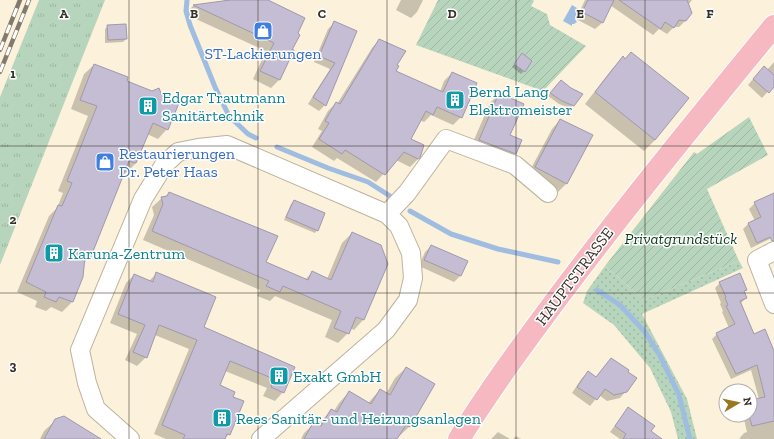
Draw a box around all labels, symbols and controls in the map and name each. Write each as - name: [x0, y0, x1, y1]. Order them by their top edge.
- text: A: [60, 6, 69, 21]
- text: B: [190, 6, 198, 21]
- text: C: [318, 6, 326, 21]
- text: D: [447, 6, 457, 21]
- text: E: [576, 6, 584, 21]
- text: F: [706, 6, 714, 21]
- shop icon: ST-Lackierungen: [252, 20, 274, 42]
- place label: ST-Lackierungen: [205, 44, 322, 63]
- text: 1: [10, 66, 16, 81]
- place label: Bernd Lang Elektromeister: [469, 82, 573, 119]
- place label: Edgar Trautmann Sanitärtechnik: [162, 88, 286, 125]
- building icon: Bernd Lang Elektromeister: [444, 89, 466, 111]
- building icon: Edgar Trautmann Sanitärtechnik: [137, 95, 159, 117]
- place label: Restaurierungen Dr. Peter Haas: [119, 144, 236, 181]
- shop icon: Restaurierungen Dr. Peter Haas: [94, 151, 116, 173]
- text: 2: [10, 212, 17, 227]
- street label: HAUPTSTRASSE: [531, 224, 617, 329]
- park label: Privatgrundstück: [625, 229, 737, 248]
- building icon: Karuna-Zentrum: [43, 242, 65, 264]
- place label: Karuna-Zentrum: [68, 244, 185, 263]
- text: 3: [10, 358, 17, 373]
- building icon: Exakt GmbH: [268, 365, 290, 387]
- place label: Exakt GmbH: [293, 367, 381, 386]
- north arrow: [718, 383, 758, 423]
- text: N: [740, 396, 755, 407]
- building icon: Rees Sanitär- und Heizungsanlagen: [211, 407, 233, 429]
- place label: Rees Sanitär- und Heizungsanlagen: [236, 409, 482, 428]

